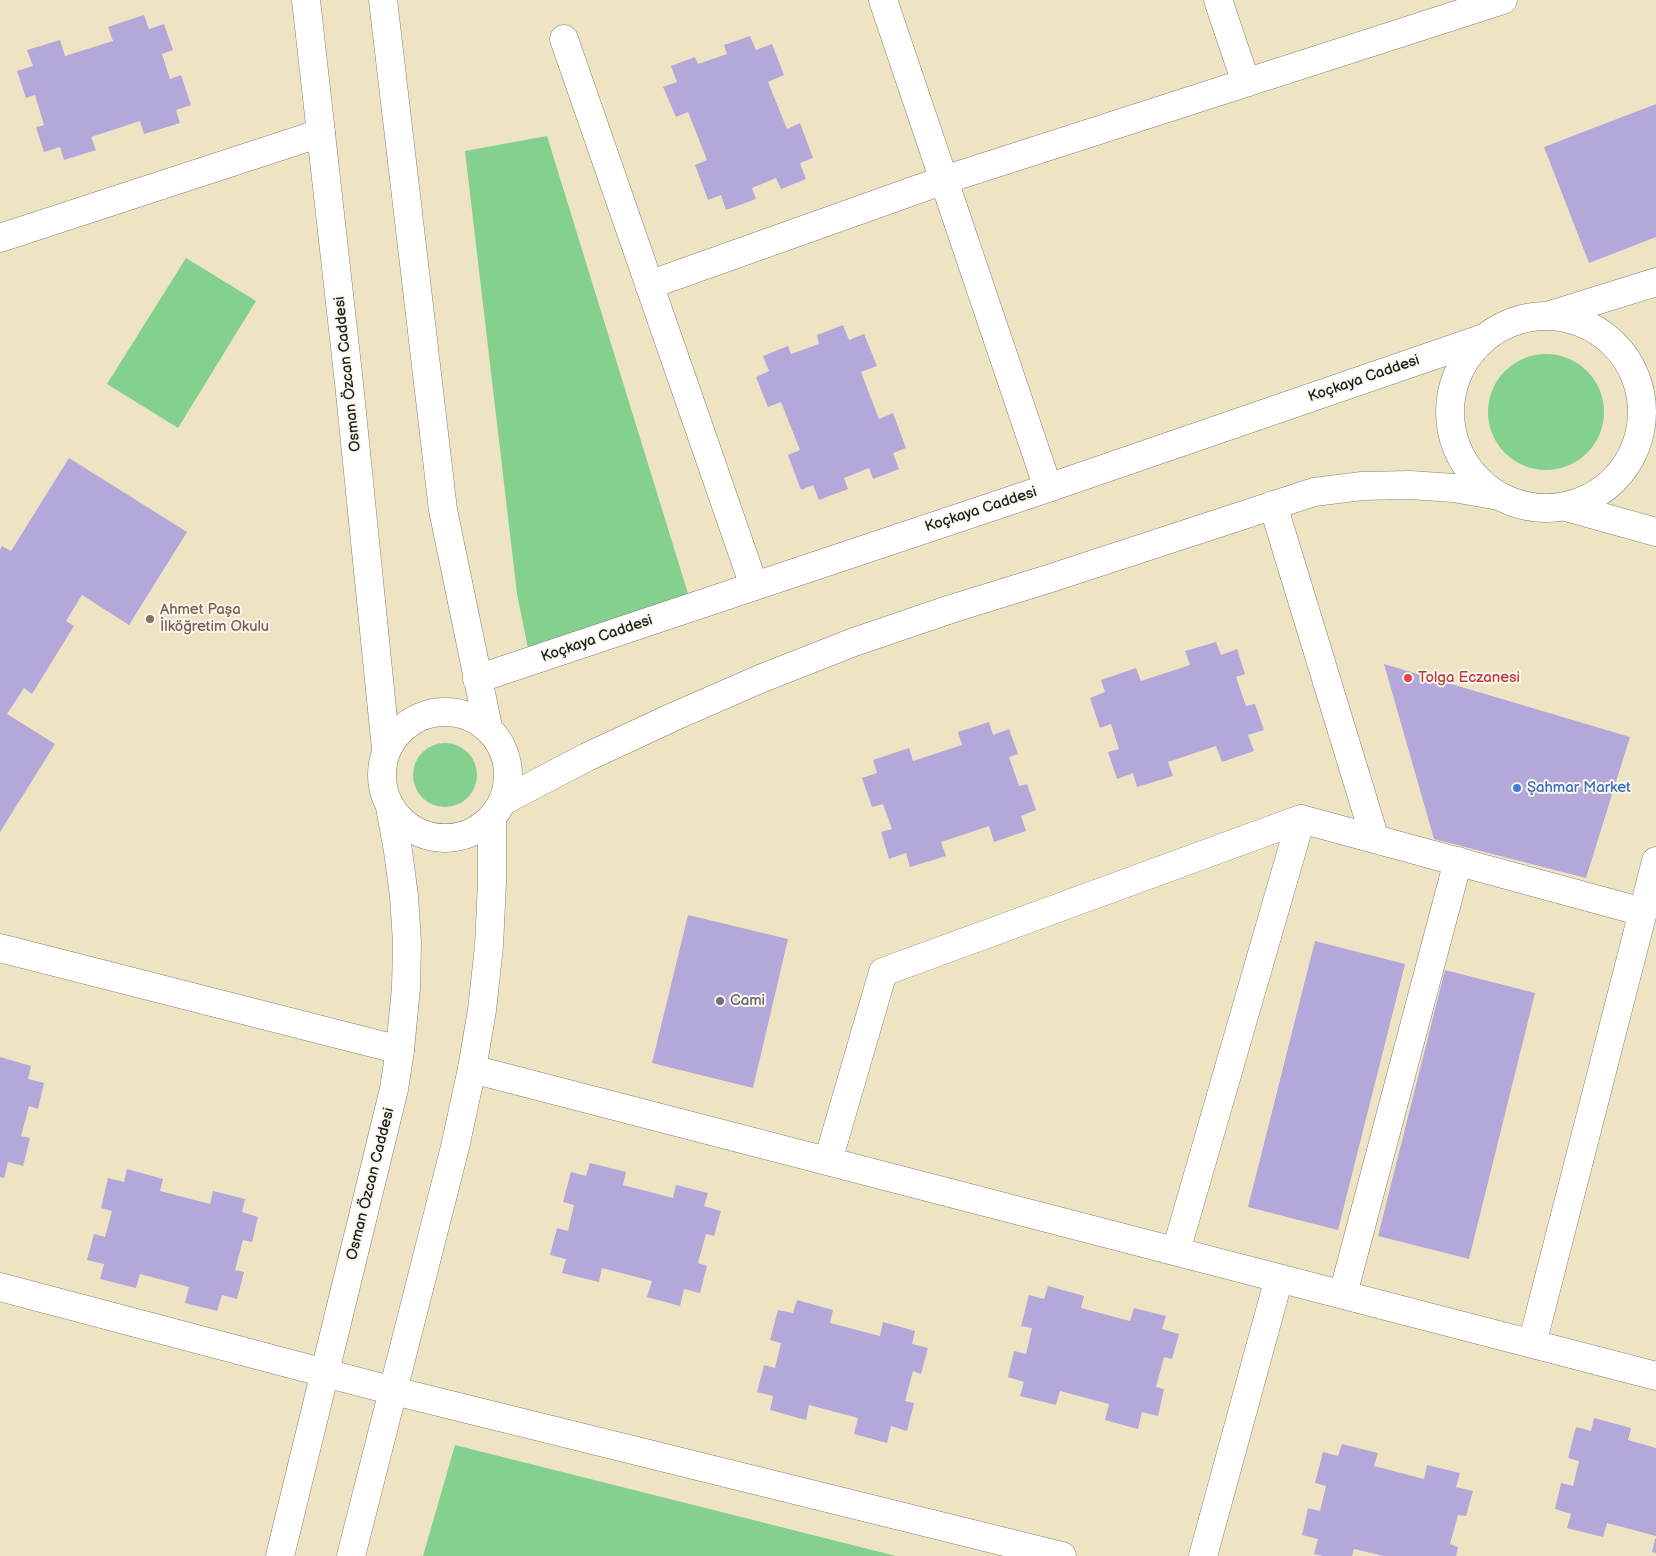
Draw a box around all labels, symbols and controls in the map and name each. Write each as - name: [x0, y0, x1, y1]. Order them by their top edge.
- street label: Osman Özcan Caddesi: [331, 295, 365, 453]
- street label: Koçkaya Caddesi: [1306, 351, 1422, 407]
- street label: Koçkaya Caddesi: [923, 483, 1039, 537]
- place label: Ahmet Paşa İlköğretim Okulu: [160, 601, 269, 636]
- street label: Koçkaya Caddesi: [539, 611, 655, 667]
- marker: Ahmet Paşa İlköğretim Okulu: [144, 613, 156, 625]
- place label: Tolga Eczanesi: [1418, 669, 1520, 687]
- marker: Tolga Eczanesi: [1402, 672, 1414, 684]
- place label: Şahmar Market: [1527, 779, 1631, 797]
- marker: Şahmar Market: [1511, 782, 1523, 794]
- place label: Cami: [730, 992, 765, 1010]
- marker: Cami: [714, 995, 726, 1007]
- street label: Osman Özcan Caddesi: [343, 1106, 399, 1262]

